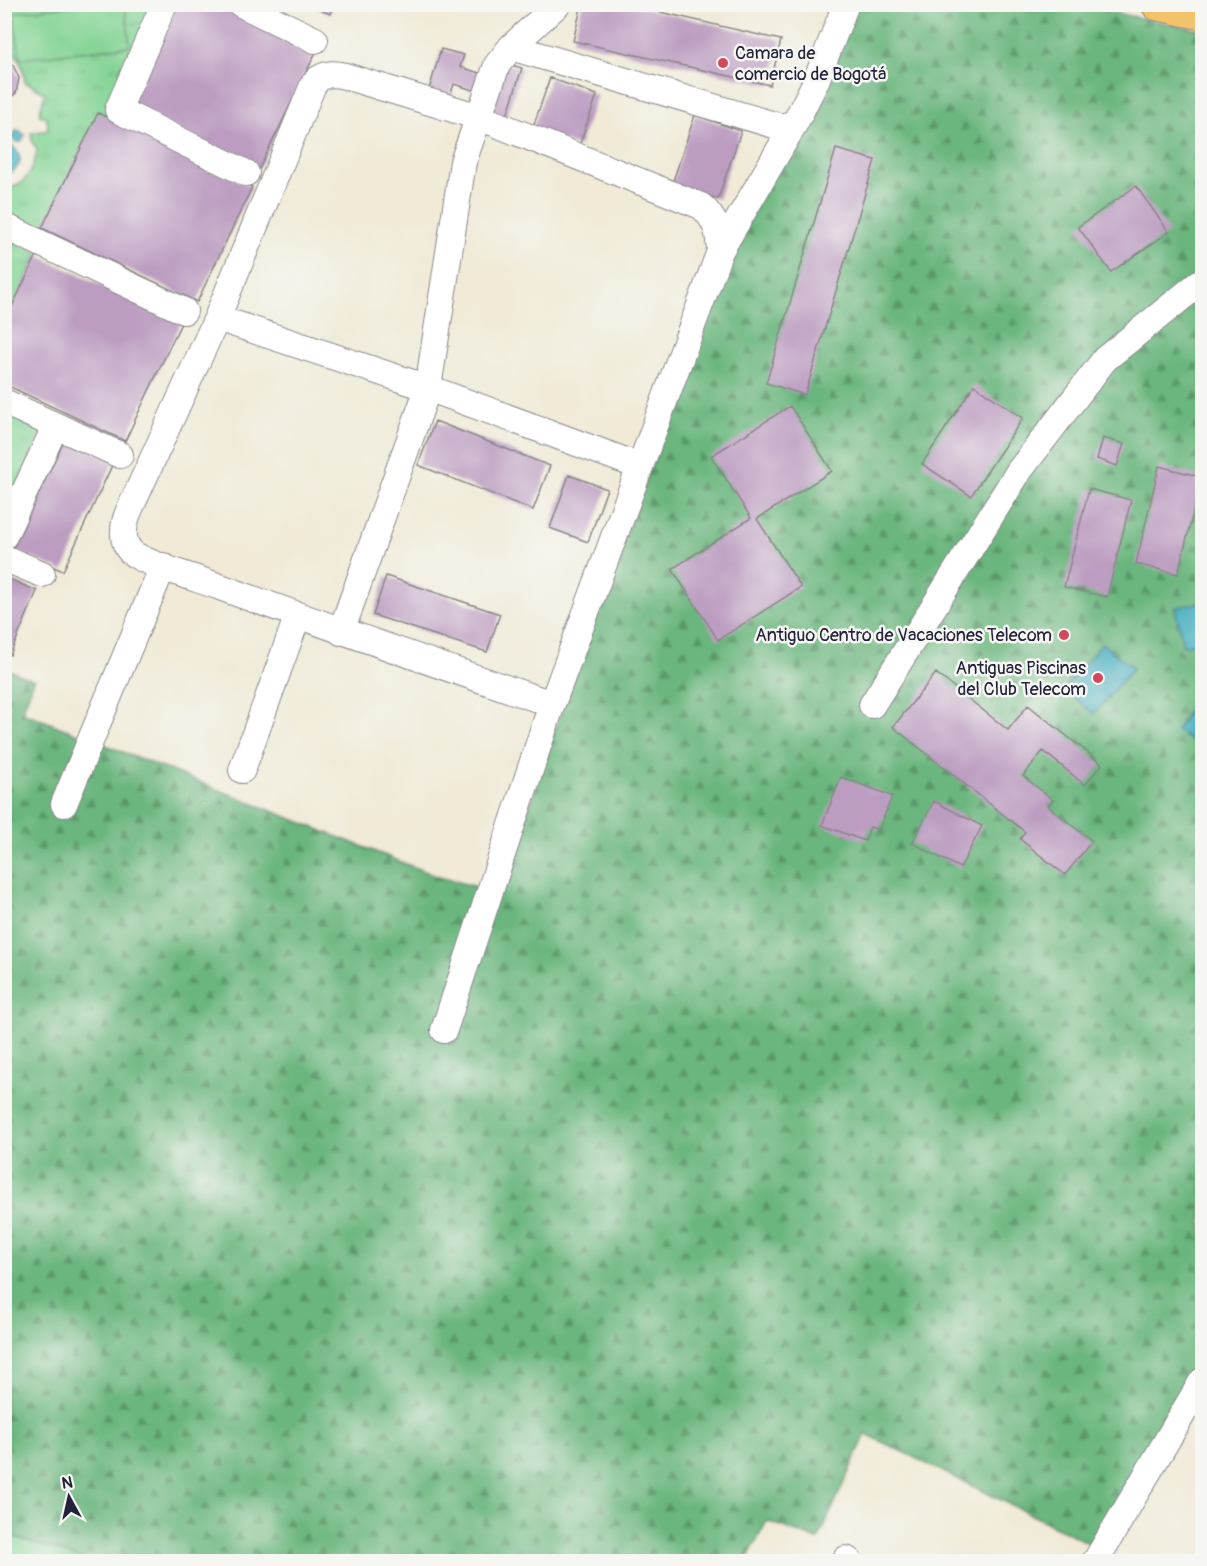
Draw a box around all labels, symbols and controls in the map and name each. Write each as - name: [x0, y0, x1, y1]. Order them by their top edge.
- place label: Camara de comercio de Bogotá: [735, 42, 887, 86]
- marker: Camara de comercio de Bogotá: [716, 56, 730, 70]
- place label: Antiguo Centro de Vacaciones Telecom: [755, 624, 1052, 647]
- marker: Antiguo Centro de Vacaciones Telecom: [1057, 628, 1071, 642]
- place label: Antiguas Piscinas del Club Telecom: [955, 657, 1086, 701]
- marker: Antiguas Piscinas del Club Telecom: [1091, 671, 1105, 685]
- north arrow: [39, 1467, 99, 1527]
- text: N: [60, 1472, 74, 1494]

